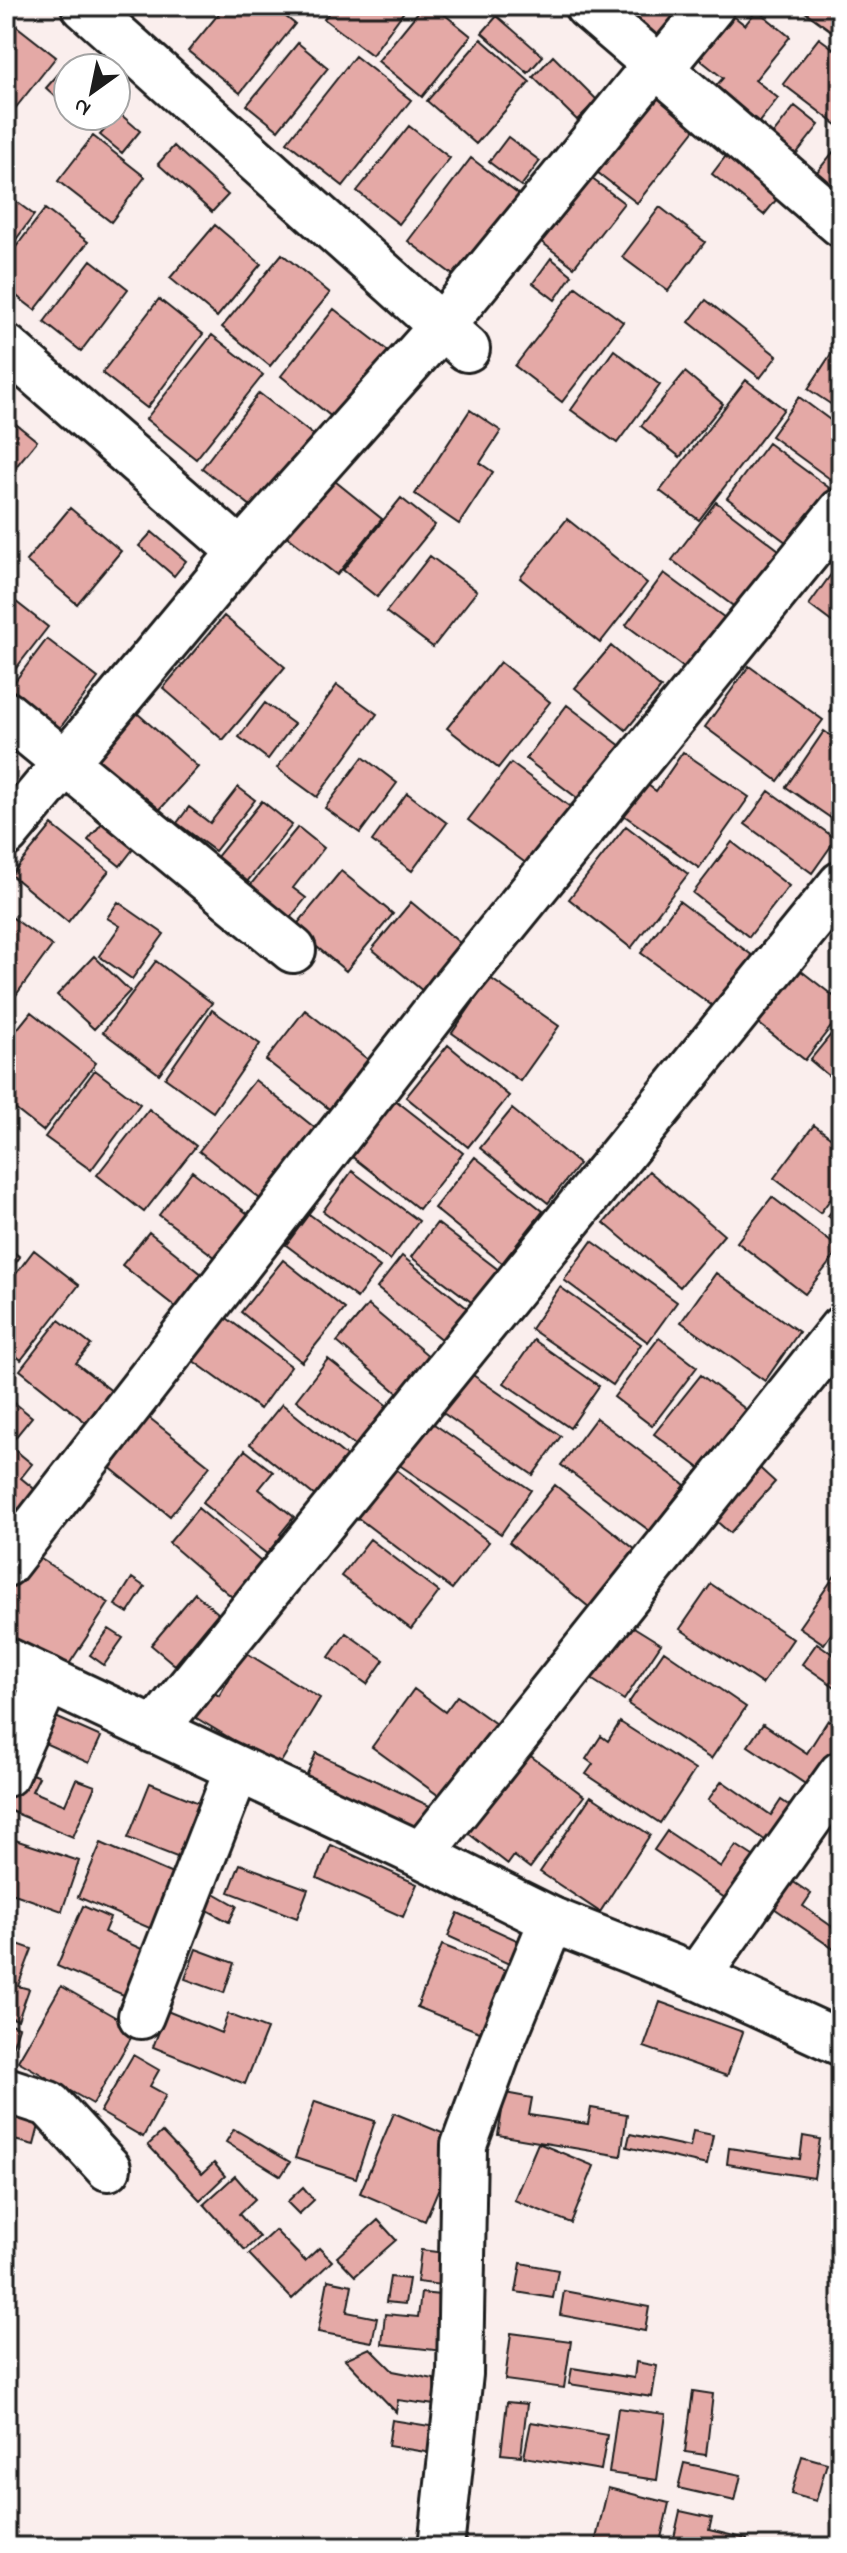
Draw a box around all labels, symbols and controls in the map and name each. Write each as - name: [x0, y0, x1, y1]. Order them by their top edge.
- north arrow: [52, 52, 132, 132]
- text: N: [68, 89, 98, 124]

